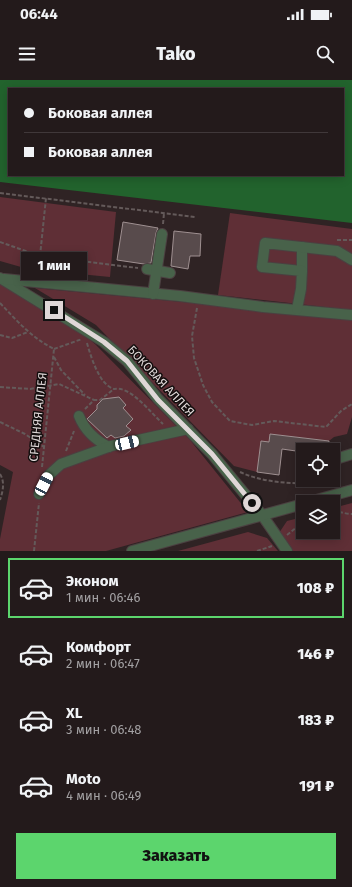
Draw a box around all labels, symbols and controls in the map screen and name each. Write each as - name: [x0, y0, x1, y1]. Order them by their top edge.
- text: 06:44: [20, 5, 58, 23]
- icon: menu: [16, 43, 38, 65]
- text: Tako: [156, 43, 196, 65]
- icon: search: [314, 43, 336, 65]
- text: Боковая аллея: [48, 104, 153, 122]
- text: Боковая аллея: [48, 143, 153, 161]
- callout: 1 мин: [21, 252, 87, 280]
- text: 1 мин: [37, 258, 71, 273]
- route end: [45, 301, 63, 319]
- street label: БОКОВАЯ АЛЛЕЯ: [125, 343, 197, 419]
- street label: СРЕДНЯЯ АЛЛЕЯ: [26, 372, 50, 462]
- car: [114, 434, 140, 452]
- map controls: [296, 443, 340, 539]
- button: locate: [296, 443, 340, 487]
- car: [33, 471, 55, 497]
- route start: [243, 494, 261, 512]
- button: layers: [296, 495, 340, 539]
- icon: car: [18, 570, 54, 606]
- text: Эконом: [66, 572, 119, 590]
- text: 108 ₽: [297, 579, 334, 597]
- text: 1 мин · 06:46: [66, 590, 140, 605]
- icon: car: [18, 636, 54, 672]
- text: Комфорт: [66, 638, 131, 656]
- text: 146 ₽: [297, 645, 334, 663]
- text: 2 мин · 06:47: [66, 656, 140, 671]
- icon: car: [18, 702, 54, 738]
- text: XL: [66, 704, 82, 722]
- text: 183 ₽: [298, 711, 334, 729]
- text: 3 мин · 06:48: [66, 722, 142, 737]
- icon: car: [18, 768, 54, 804]
- text: Moto: [66, 770, 101, 788]
- text: 191 ₽: [299, 777, 334, 795]
- text: 4 мин · 06:49: [66, 788, 141, 803]
- button: Заказать: [16, 833, 336, 879]

